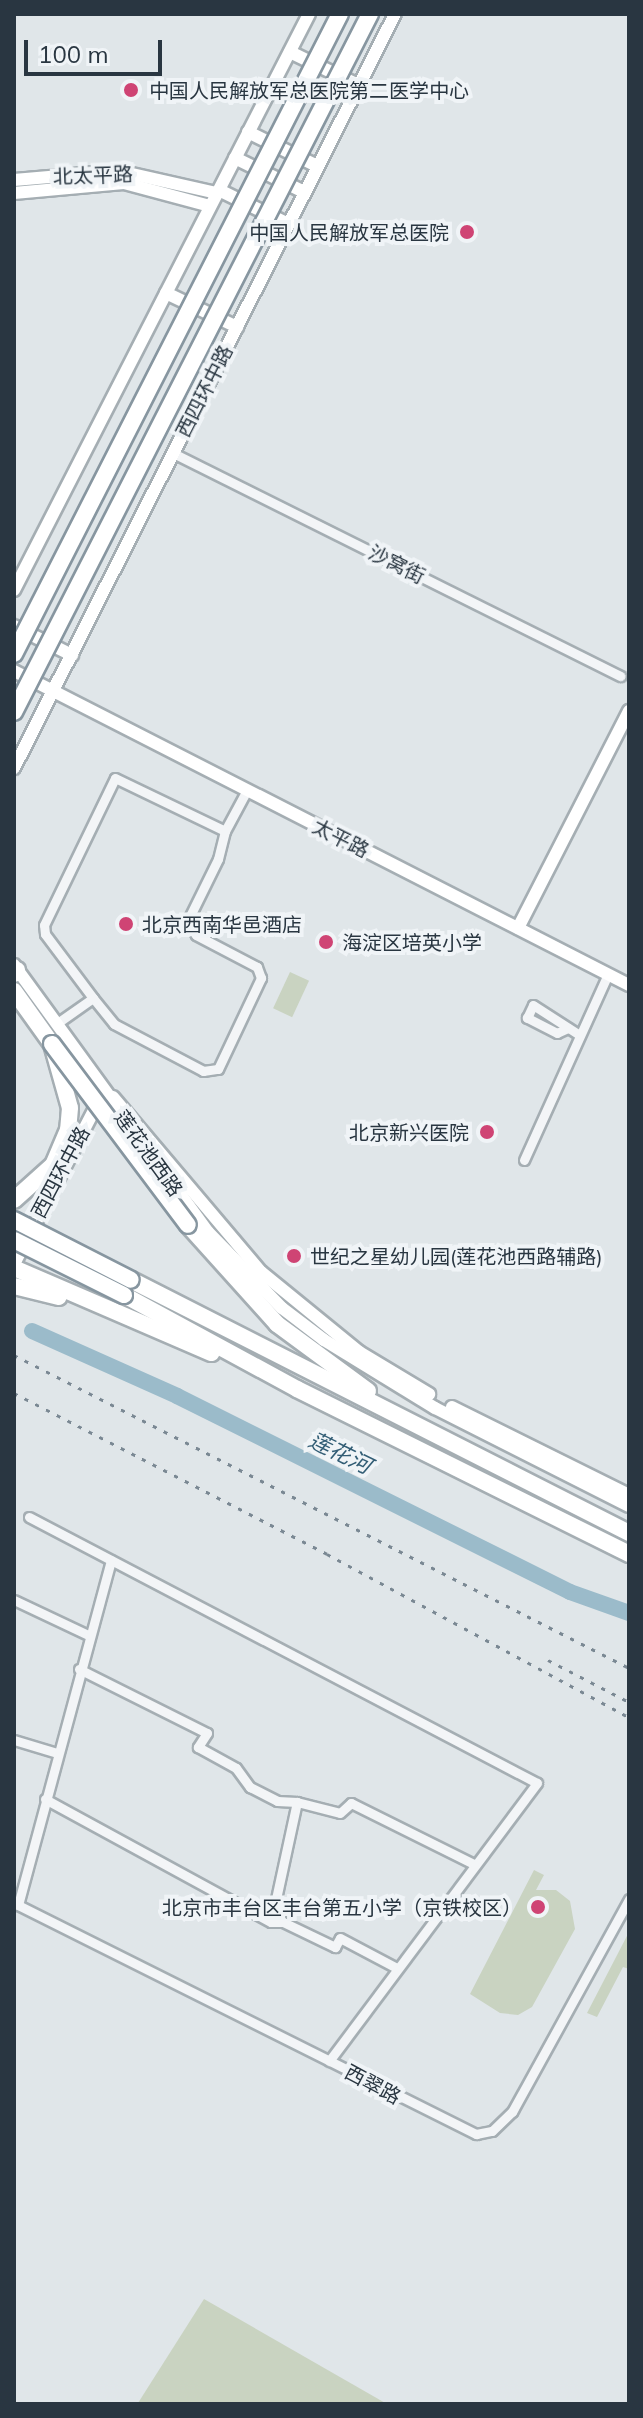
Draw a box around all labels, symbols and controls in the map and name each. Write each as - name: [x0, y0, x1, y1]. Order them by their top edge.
- scale bar: [28, 24, 166, 74]
- text: 100 m: [38, 39, 109, 69]
- place label: 中国人民解放军总医院第二医学中心: [149, 78, 469, 102]
- marker: 中国人民解放军总医院第二医学中心: [120, 79, 142, 101]
- street label: 北太平路: [53, 162, 133, 188]
- place label: 中国人民解放军总医院: [249, 220, 449, 244]
- marker: 中国人民解放军总医院: [456, 221, 478, 243]
- street label: 西四环中路: [171, 341, 237, 441]
- street label: 沙窝街: [365, 540, 429, 588]
- street label: 太平路: [309, 814, 373, 862]
- place label: 北京西南华邑酒店: [142, 912, 302, 936]
- marker: 北京西南华邑酒店: [117, 915, 135, 933]
- place label: 海淀区培英小学: [342, 930, 482, 954]
- marker: 海淀区培英小学: [317, 933, 335, 951]
- street label: 莲花池西路: [110, 1105, 188, 1201]
- place label: 北京新兴医院: [349, 1120, 469, 1144]
- marker: 北京新兴医院: [476, 1121, 498, 1143]
- street label: 西四环中路: [26, 1122, 94, 1222]
- place label: 世纪之星幼儿园(莲花池西路辅路): [310, 1244, 603, 1268]
- marker: 世纪之星幼儿园(莲花池西路辅路): [285, 1247, 303, 1265]
- water label: 莲花河: [305, 1427, 375, 1479]
- place label: 北京市丰台区丰台第五小学（京铁校区）: [162, 1895, 522, 1919]
- marker: 北京市丰台区丰台第五小学（京铁校区）: [529, 1898, 547, 1916]
- street label: 西翠路: [341, 2059, 405, 2109]

